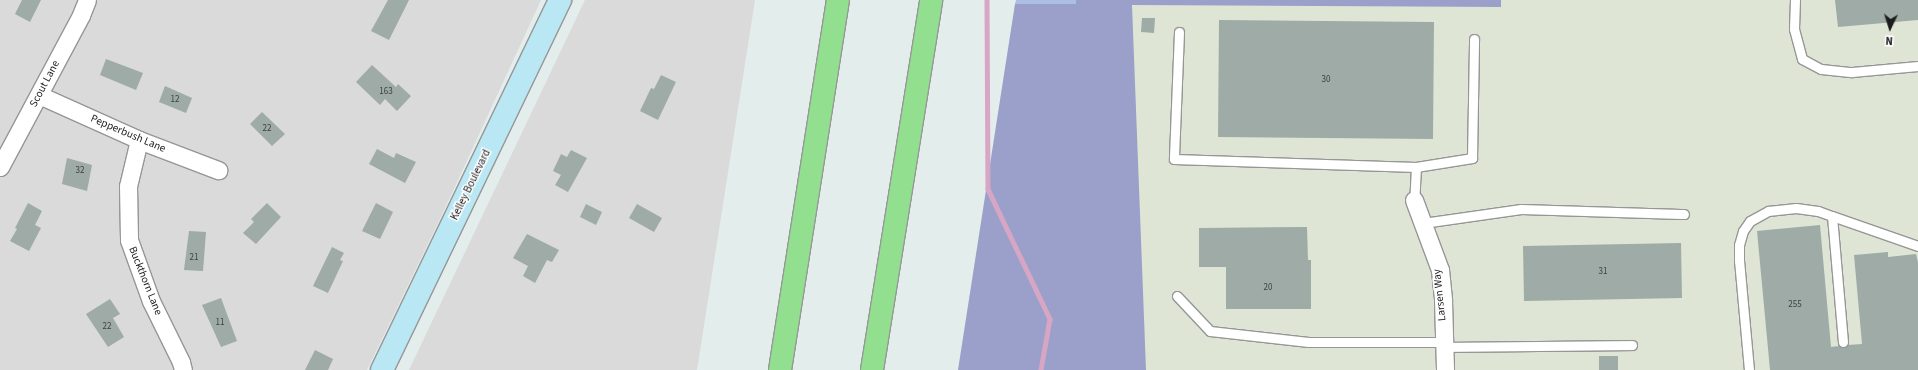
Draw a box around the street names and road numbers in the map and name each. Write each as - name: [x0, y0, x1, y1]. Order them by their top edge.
- street label: Scout Lane: [27, 58, 63, 110]
- street label: Pepperbush Lane: [89, 112, 167, 156]
- street label: Kelley Boulevard: [448, 147, 494, 223]
- street label: Buckthorn Lane: [125, 245, 165, 317]
- street label: Larsen Way: [1431, 268, 1449, 322]

